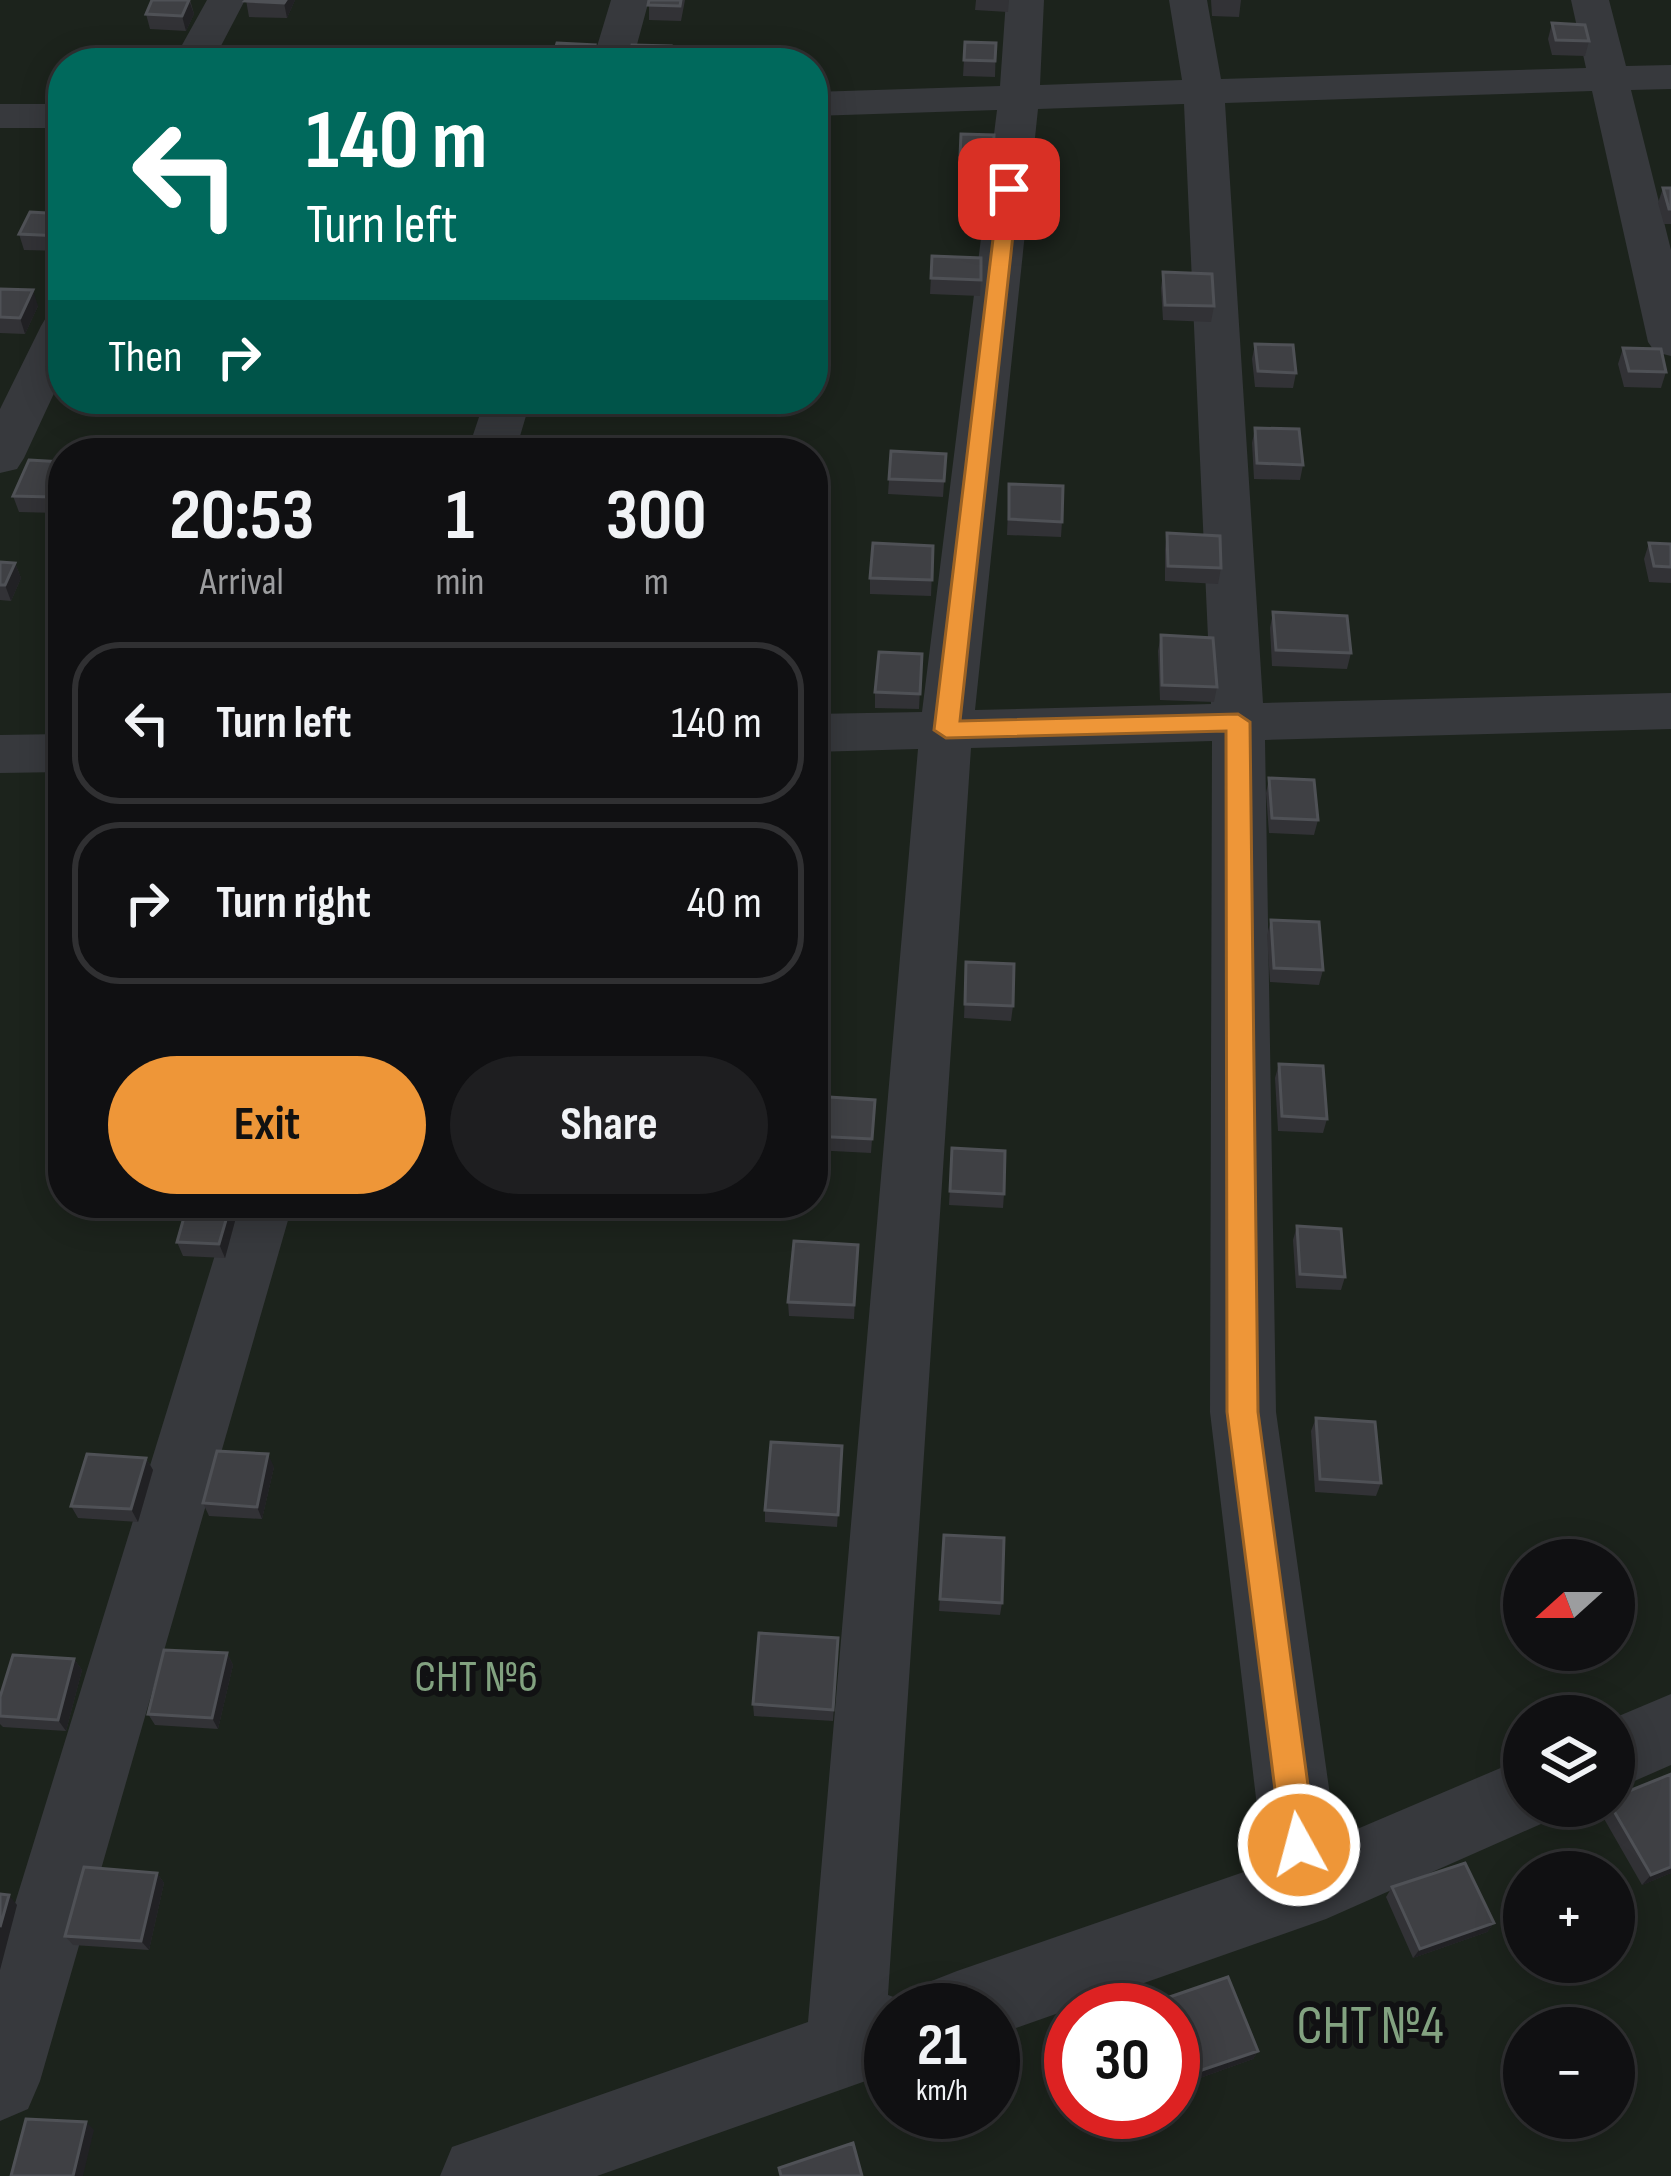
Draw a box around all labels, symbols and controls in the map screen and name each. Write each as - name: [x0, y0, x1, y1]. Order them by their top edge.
- text: 140 m: [306, 91, 487, 192]
- icon: left: [108, 96, 264, 252]
- pin: [958, 138, 1060, 240]
- icon: arrive: [976, 156, 1042, 222]
- text: Turn left: [306, 193, 458, 258]
- icon: right: [206, 324, 272, 390]
- text: Then: [108, 330, 182, 385]
- text: 20:53: [169, 473, 314, 560]
- text: 1: [446, 473, 474, 560]
- text: 300: [606, 473, 707, 560]
- text: Arrival: [200, 559, 284, 606]
- text: min: [436, 559, 484, 606]
- text: m: [644, 559, 669, 606]
- icon: left: [114, 690, 180, 756]
- text: Turn left: [216, 696, 351, 751]
- text: 140 m: [671, 696, 762, 751]
- icon: right: [114, 870, 180, 936]
- text: Turn right: [216, 876, 371, 931]
- text: 40 m: [687, 876, 762, 931]
- button: Exit: [108, 1056, 426, 1194]
- button: Share: [450, 1056, 768, 1194]
- north arrow: [1503, 1539, 1635, 1671]
- map controls: [1503, 1539, 1635, 2139]
- park label: СНТ №6: [414, 1650, 538, 1705]
- button: layers: [1503, 1695, 1635, 1827]
- position arrow: [1236, 1782, 1362, 1908]
- button: +: [1503, 1851, 1635, 1983]
- speed limit sign: 30: [1044, 1983, 1200, 2139]
- park label: СНТ №4: [1296, 1994, 1444, 2059]
- button: −: [1503, 2007, 1635, 2139]
- text: 21: [917, 2010, 967, 2082]
- text: km/h: [916, 2073, 968, 2109]

